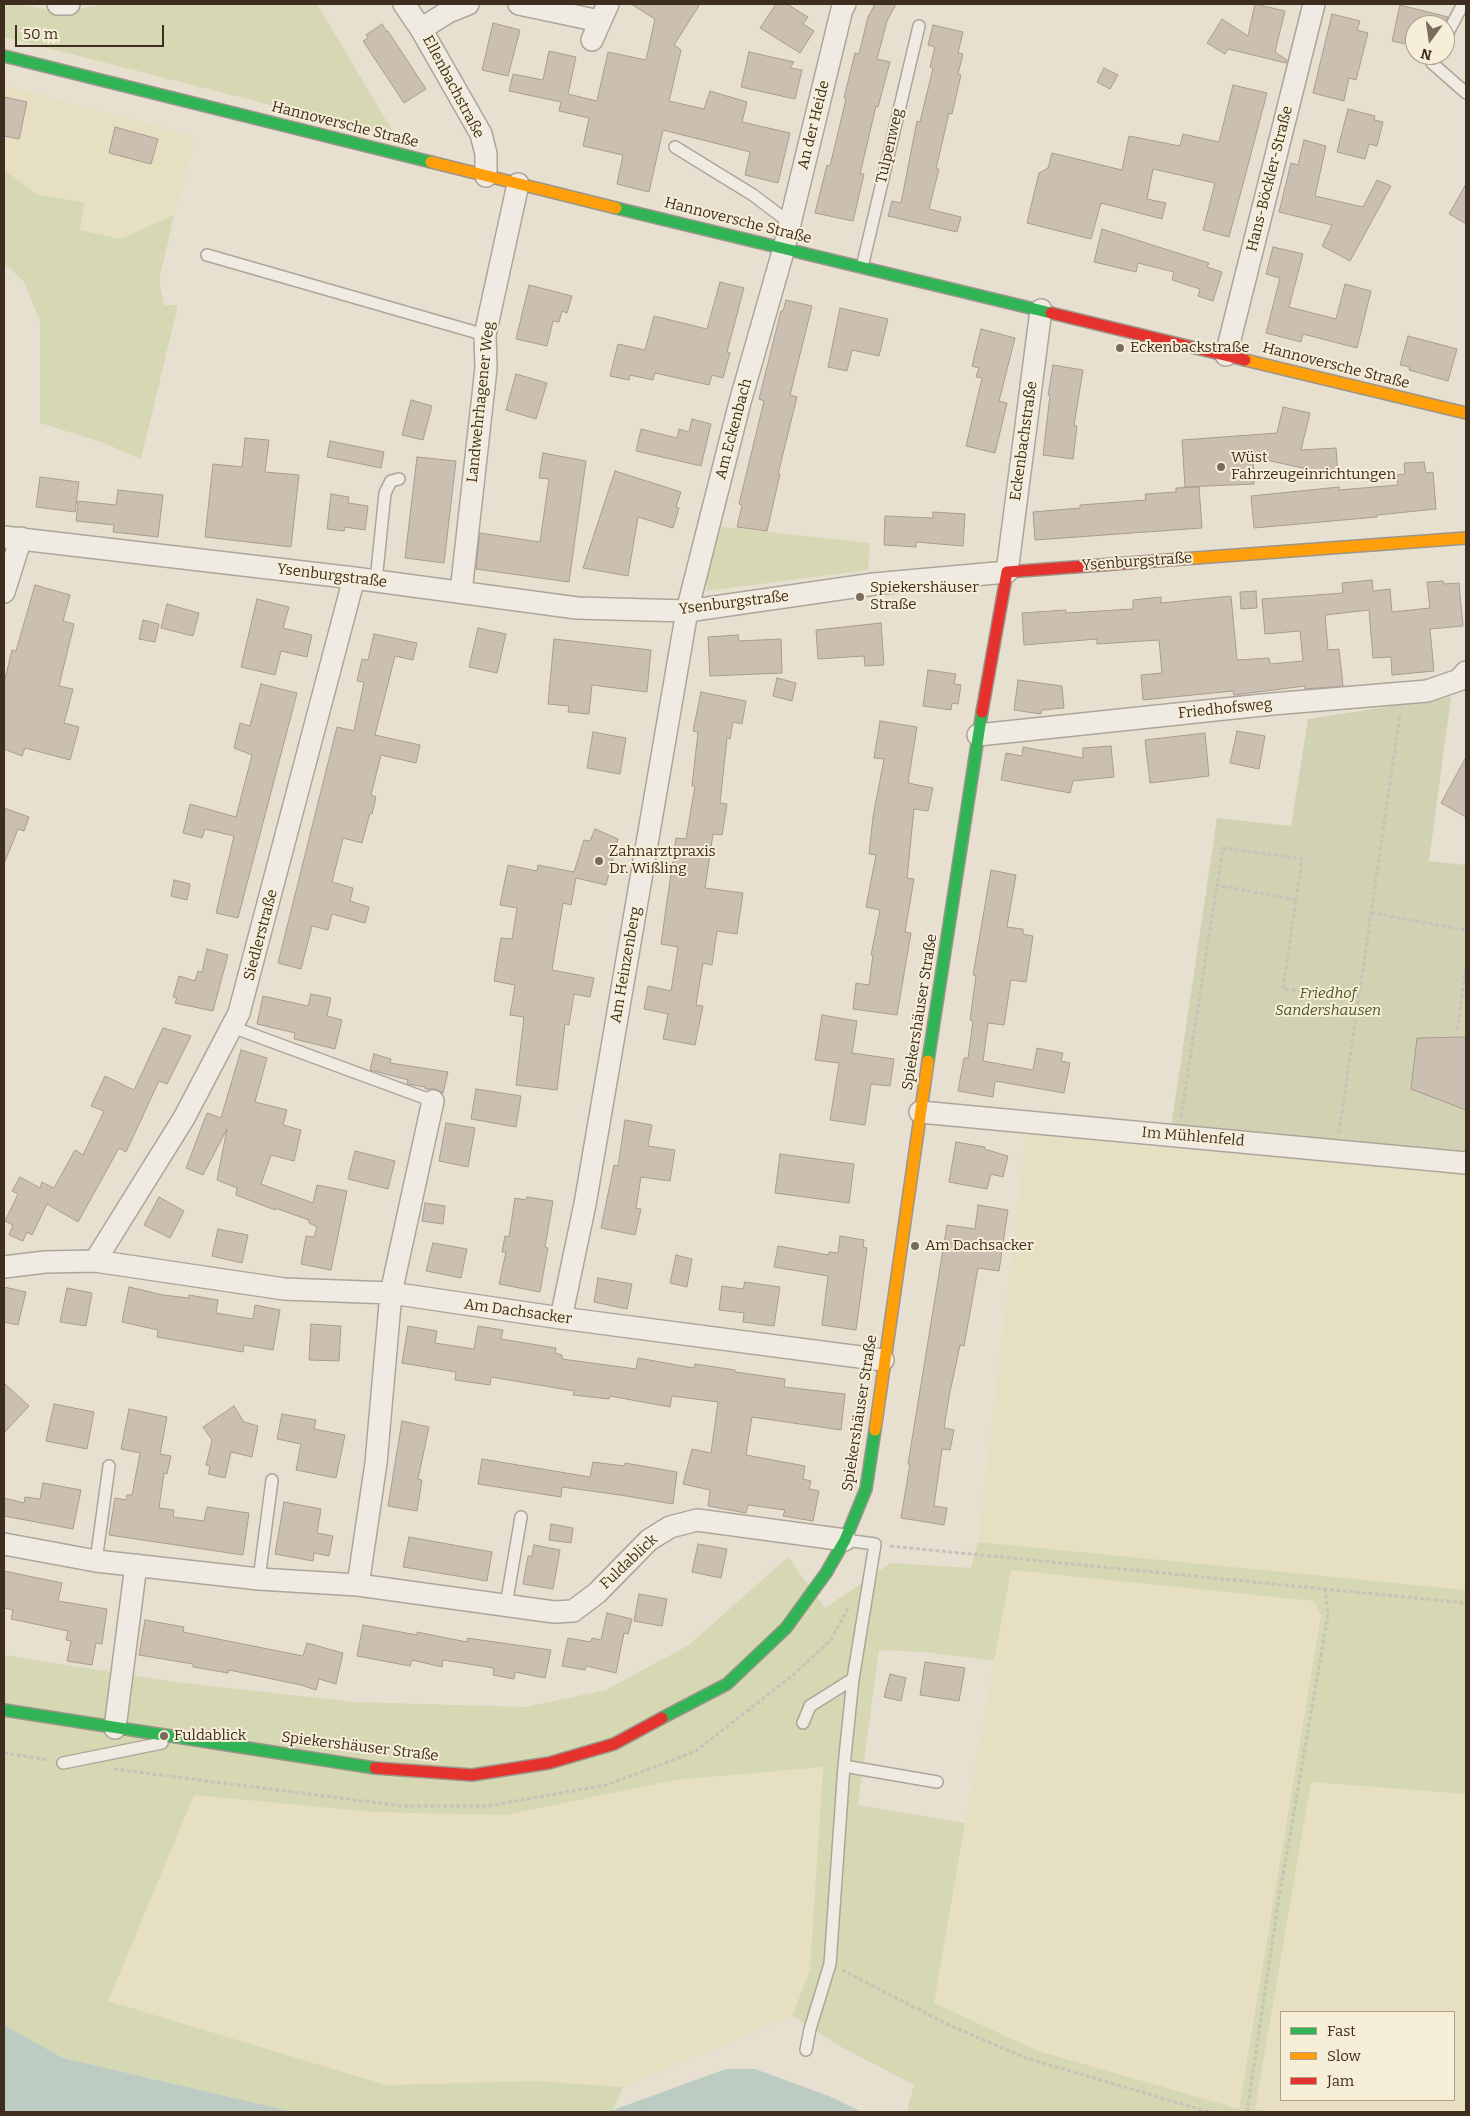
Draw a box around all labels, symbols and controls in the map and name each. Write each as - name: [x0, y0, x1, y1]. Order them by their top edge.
- scale bar: [18, 15, 166, 47]
- north arrow: [1405, 15, 1455, 65]
- text: 50 m: [23, 25, 58, 43]
- street label: Ellenbachstraße: [418, 32, 488, 142]
- text: N: [1419, 45, 1434, 64]
- street label: An der Heide: [794, 79, 834, 171]
- street label: Hannoversche Straße: [270, 98, 420, 152]
- street label: Hans-Böckler-Straße: [1243, 104, 1297, 254]
- street label: Tulpenweg: [873, 107, 907, 185]
- street label: Hannoversche Straße: [663, 194, 813, 248]
- street label: Landwehrhagener Weg: [464, 320, 498, 484]
- place label: Eckenbackstraße: [1130, 339, 1249, 357]
- street label: Hannoversche Straße: [1261, 339, 1411, 393]
- marker: Eckenbackstraße: [1114, 342, 1126, 354]
- street label: Am Eckenbach: [712, 377, 756, 481]
- street label: Eckenbachstraße: [1007, 380, 1041, 502]
- place label: Wüst Fahrzeugeinrichtungen: [1231, 449, 1396, 484]
- marker: Wüst Fahrzeugeinrichtungen: [1215, 461, 1227, 473]
- street label: Ysenburgstraße: [1081, 549, 1193, 575]
- street label: Ysenburgstraße: [276, 560, 388, 592]
- place label: Spiekershäuser Straße: [870, 579, 979, 614]
- street label: Ysenburgstraße: [678, 587, 790, 619]
- marker: Spiekershäuser Straße: [854, 591, 866, 603]
- street label: Friedhofsweg: [1177, 695, 1273, 723]
- place label: Zahnarztpraxis Dr. Wißling: [609, 843, 716, 878]
- marker: Zahnarztpraxis Dr. Wißling: [593, 855, 605, 867]
- street label: Siedlerstraße: [240, 887, 282, 983]
- street label: Am Heinzenberg: [607, 905, 645, 1025]
- street label: Spiekershäuser Straße: [899, 932, 941, 1092]
- park label: Friedhof Sandershausen: [1275, 985, 1381, 1020]
- street label: Im Mühlenfeld: [1141, 1124, 1245, 1150]
- place label: Am Dachsacker: [925, 1237, 1034, 1255]
- marker: Am Dachsacker: [909, 1240, 921, 1252]
- street label: Am Dachsacker: [463, 1296, 573, 1328]
- street label: Spiekershäuser Straße: [839, 1333, 881, 1493]
- street label: Fuldablick: [596, 1531, 662, 1593]
- place label: Fuldablick: [174, 1727, 246, 1745]
- street label: Spiekershäuser Straße: [280, 1728, 440, 1766]
- marker: Fuldablick: [158, 1730, 170, 1742]
- legend: [1280, 2011, 1455, 2101]
- text: Fast: [1327, 2022, 1356, 2040]
- text: Slow: [1327, 2047, 1361, 2065]
- text: Jam: [1327, 2072, 1354, 2090]

